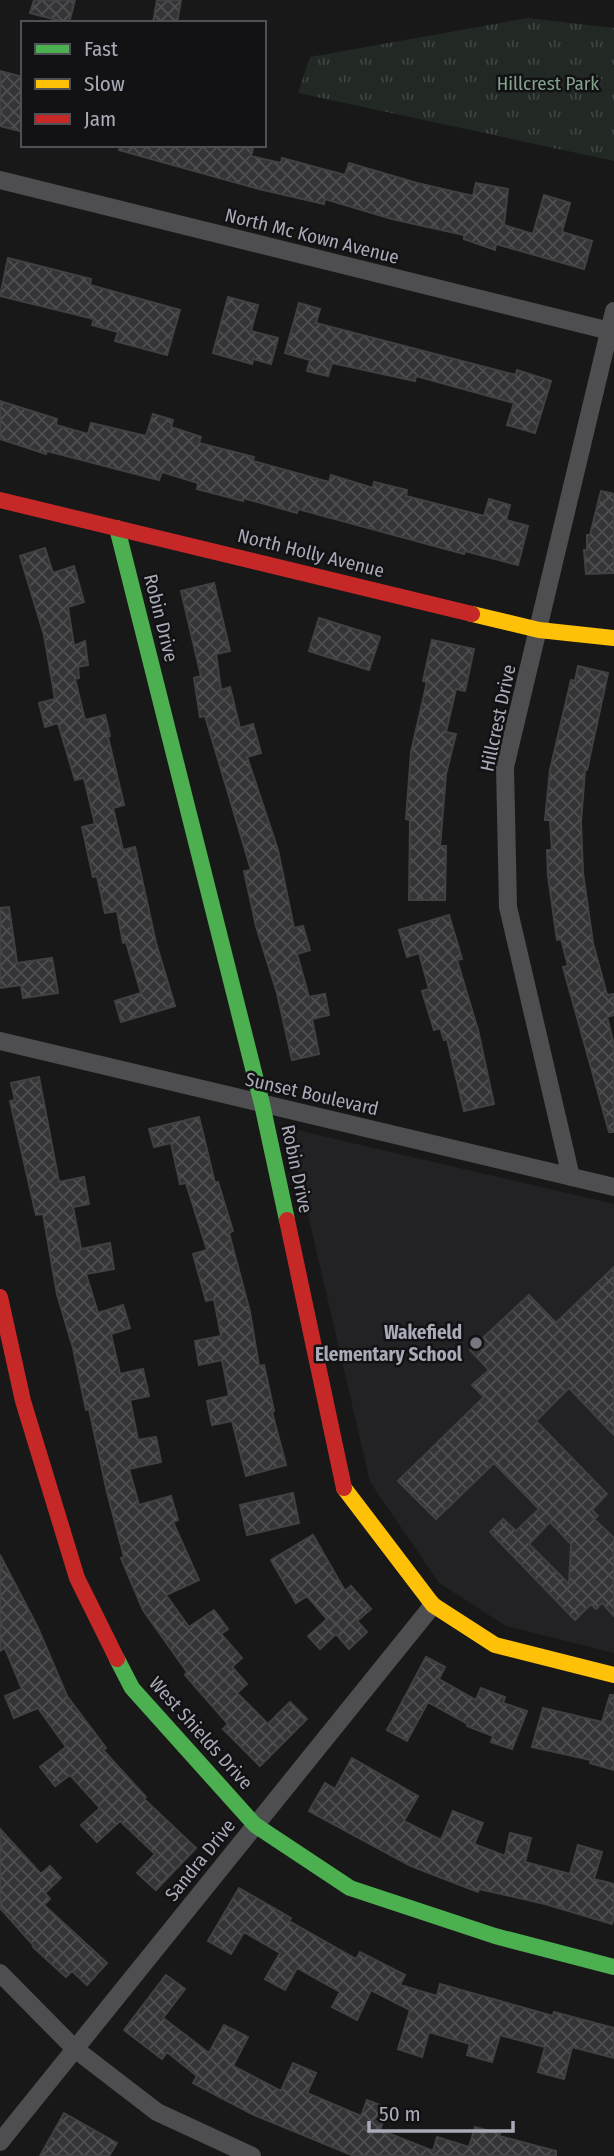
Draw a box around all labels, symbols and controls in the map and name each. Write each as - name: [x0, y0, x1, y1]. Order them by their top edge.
- legend: [21, 21, 266, 147]
- text: Fast: [84, 36, 118, 62]
- text: Slow: [84, 71, 125, 97]
- park label: Hillcrest Park: [497, 72, 599, 95]
- text: Jam: [84, 106, 116, 132]
- street label: North Mc Kown Avenue: [222, 203, 402, 269]
- street label: North Holly Avenue: [235, 524, 387, 582]
- street label: Robin Drive: [139, 572, 183, 664]
- street label: Hillcrest Drive: [475, 662, 521, 774]
- street label: Sunset Boulevard: [243, 1068, 381, 1120]
- street label: Robin Drive: [276, 1123, 318, 1215]
- place label: Wakefield Elementary School: [315, 1321, 463, 1366]
- marker: Wakefield Elementary School: [468, 1335, 484, 1351]
- street label: West Shields Drive: [144, 1672, 258, 1794]
- street label: Sandra Drive: [160, 1814, 240, 1906]
- scale bar: [369, 2090, 512, 2134]
- text: 50 m: [379, 2101, 421, 2127]

